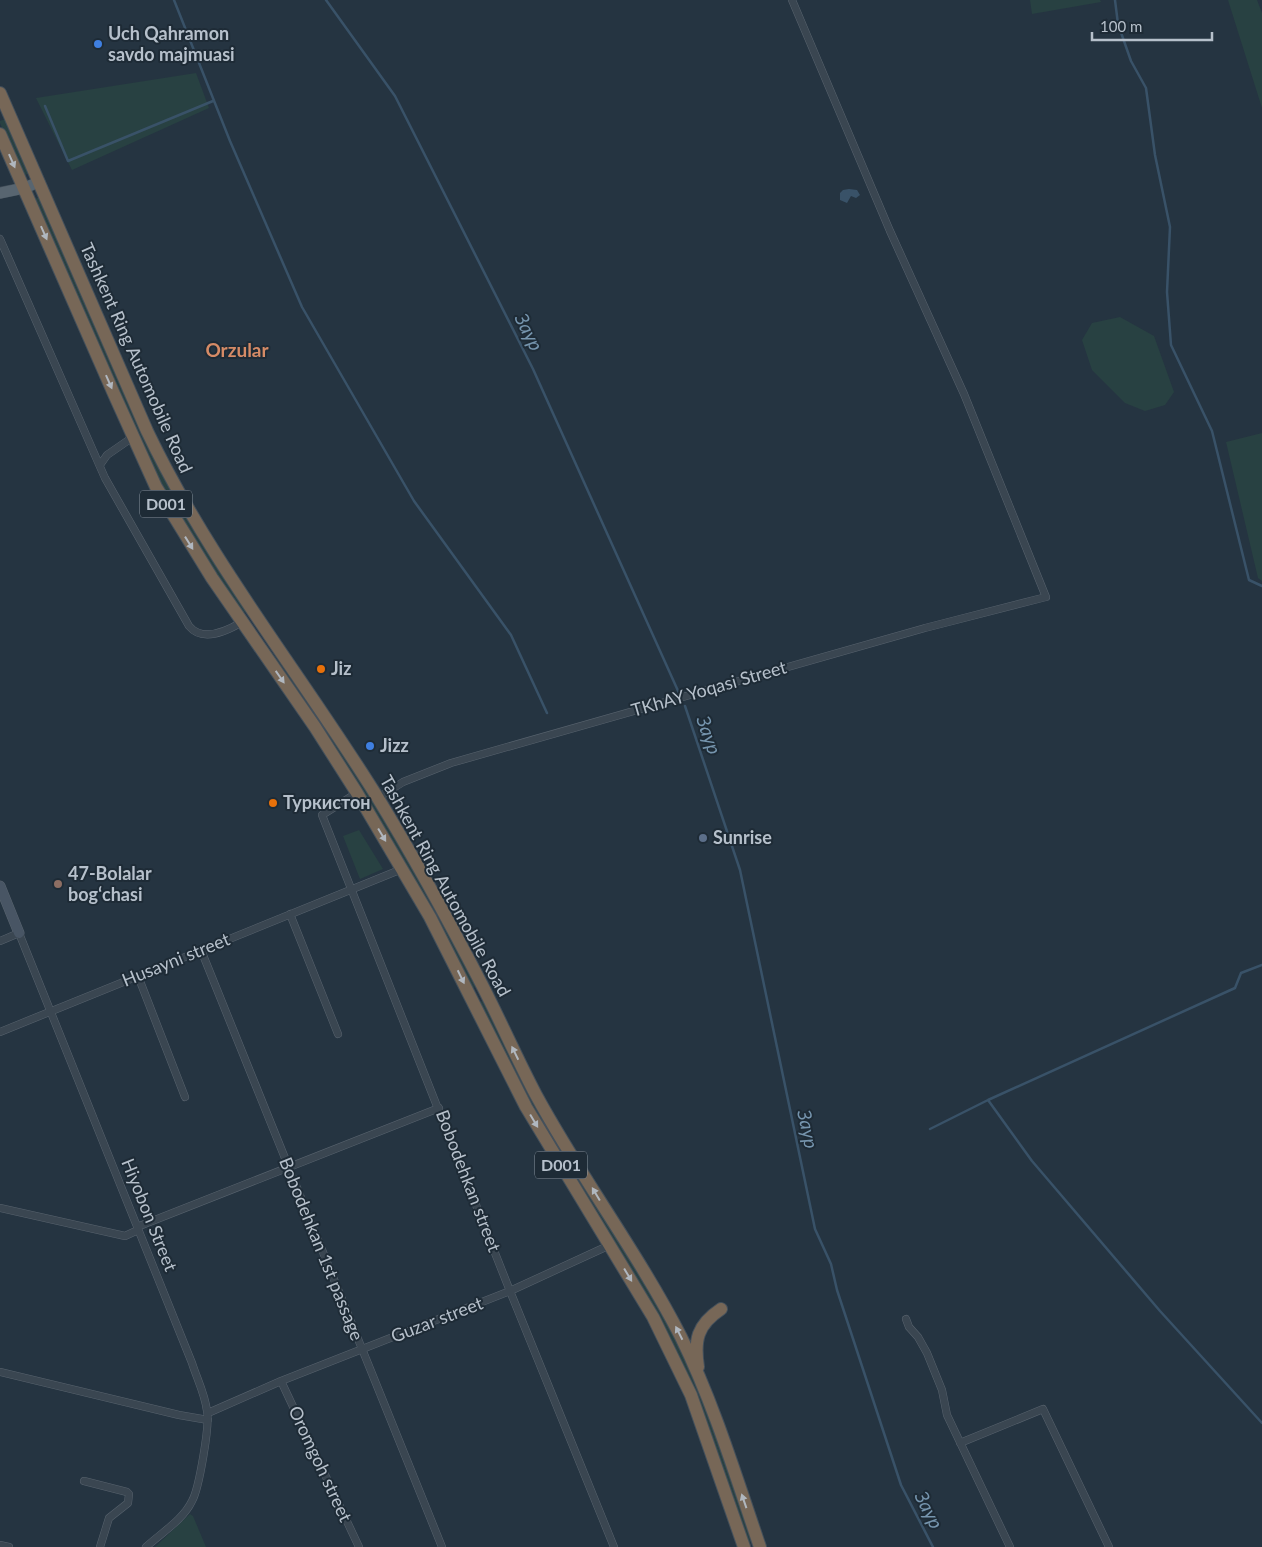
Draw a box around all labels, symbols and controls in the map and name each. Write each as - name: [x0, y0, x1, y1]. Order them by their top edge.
- scale bar: [1092, 10, 1212, 42]
- text: 100 m: [1100, 17, 1142, 35]
- place label: Uch Qahramon savdo majmuasi: [108, 22, 235, 65]
- marker: Uch Qahramon savdo majmuasi: [92, 38, 104, 50]
- one-way arrow: [8, 154, 16, 168]
- one-way arrow: [40, 226, 48, 240]
- street label: Tashkent Ring Automobile Road: [76, 239, 198, 476]
- water label: Заур: [510, 308, 549, 354]
- district label: Orzular: [205, 338, 269, 361]
- one-way arrow: [105, 375, 113, 389]
- road number: D001: [140, 490, 192, 518]
- one-way arrow: [185, 536, 194, 549]
- street label: TKhAY Yoqasi Street: [629, 655, 789, 721]
- place label: Jiz: [331, 657, 351, 679]
- marker: Jiz: [315, 663, 327, 675]
- one-way arrow: [275, 670, 285, 684]
- water label: Заур: [692, 712, 727, 757]
- place label: Jizz: [380, 734, 409, 756]
- marker: Jizz: [364, 740, 376, 752]
- street label: Tashkent Ring Automobile Road: [376, 771, 516, 1000]
- place label: Туркистон: [283, 791, 371, 813]
- marker: Туркистон: [267, 797, 279, 809]
- place label: Sunrise: [713, 826, 772, 848]
- one-way arrow: [377, 828, 386, 841]
- marker: Sunrise: [697, 832, 709, 844]
- place label: 47-Bolalar bogʻchasi: [68, 862, 152, 905]
- marker: 47-Bolalar bogʻchasi: [52, 878, 64, 890]
- street label: Husayni street: [119, 927, 233, 991]
- one-way arrow: [457, 969, 465, 984]
- one-way arrow: [511, 1046, 519, 1060]
- water label: Заур: [793, 1106, 824, 1150]
- street label: Bobodehkan street: [432, 1107, 506, 1255]
- one-way arrow: [530, 1115, 539, 1128]
- road number: D001: [535, 1152, 587, 1178]
- street label: Bobodehkan 1st passage: [275, 1154, 369, 1344]
- street label: Hiyobon Street: [117, 1155, 183, 1275]
- one-way arrow: [591, 1187, 600, 1200]
- one-way arrow: [623, 1269, 632, 1282]
- street label: Guzar street: [388, 1291, 486, 1347]
- one-way arrow: [675, 1326, 683, 1341]
- street label: Oromgoh street: [284, 1402, 358, 1526]
- water label: Заур: [910, 1486, 949, 1532]
- one-way arrow: [740, 1493, 748, 1508]

